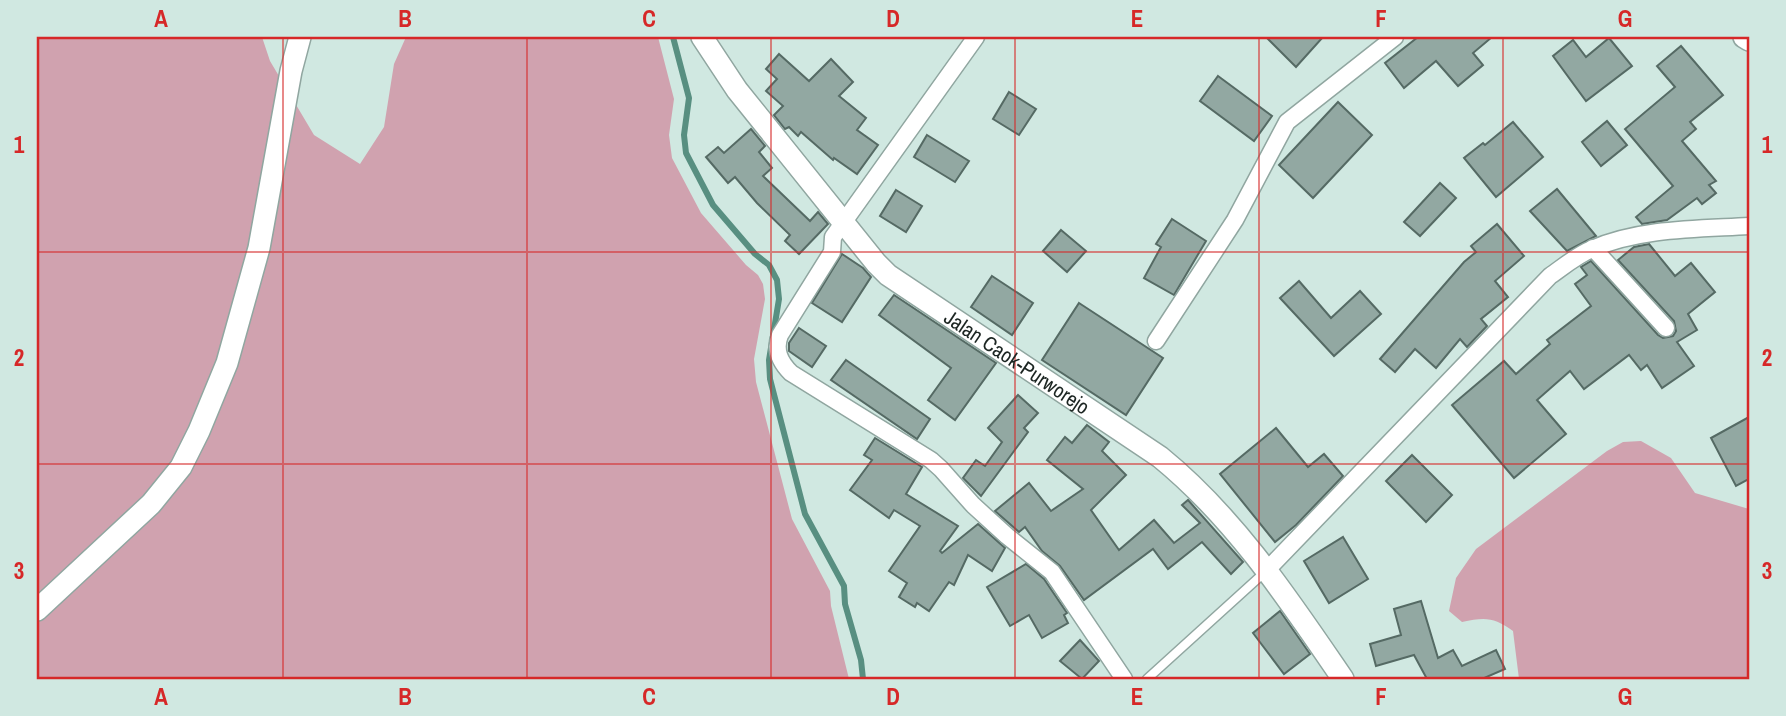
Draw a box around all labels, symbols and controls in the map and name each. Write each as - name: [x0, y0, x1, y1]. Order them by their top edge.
- text: A: [154, 3, 168, 34]
- text: B: [398, 3, 412, 34]
- text: C: [642, 3, 656, 34]
- text: D: [886, 3, 900, 34]
- text: E: [1131, 3, 1143, 34]
- text: F: [1375, 3, 1387, 34]
- text: G: [1618, 3, 1632, 34]
- text: 1: [14, 129, 25, 160]
- text: 1: [1762, 129, 1773, 160]
- street label: Jalan Caok-Purworejo: [939, 302, 1096, 421]
- text: 2: [14, 342, 24, 373]
- text: 2: [1762, 342, 1772, 373]
- text: 3: [14, 555, 24, 586]
- text: 3: [1762, 555, 1772, 586]
- text: A: [154, 681, 168, 712]
- text: B: [398, 681, 412, 712]
- text: C: [642, 681, 656, 712]
- text: D: [886, 681, 900, 712]
- text: E: [1131, 681, 1143, 712]
- text: F: [1375, 681, 1387, 712]
- text: G: [1618, 681, 1632, 712]

